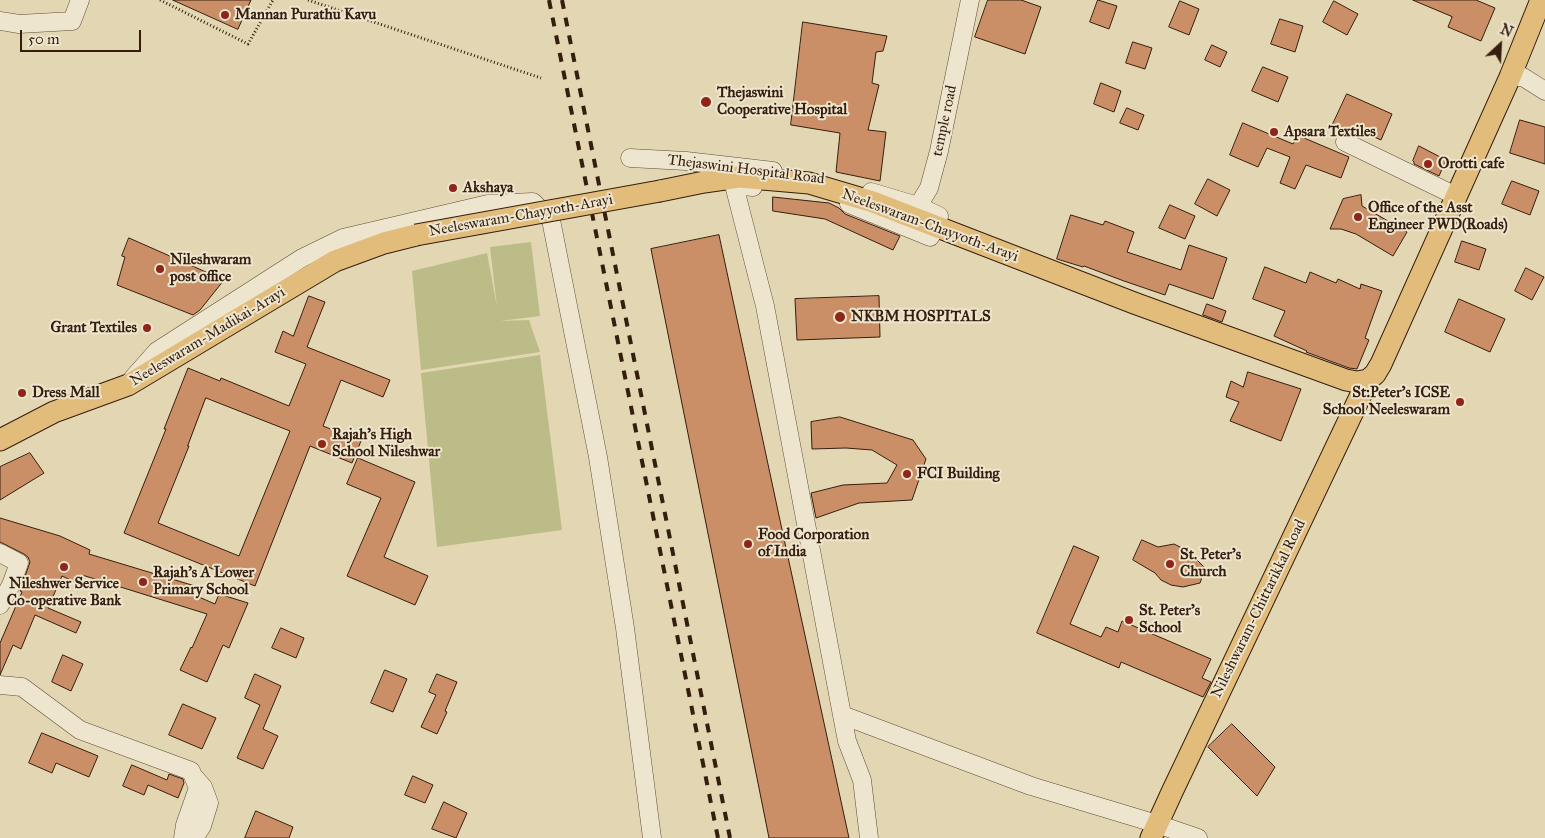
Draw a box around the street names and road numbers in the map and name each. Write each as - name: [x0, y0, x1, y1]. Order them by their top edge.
- street label: temple road: [929, 84, 961, 158]
- street label: Thejaswini Hospital Road: [666, 151, 826, 189]
- street label: Neeleswaram-Chayyoth-Arayi: [839, 186, 1021, 266]
- street label: Neeleswaram-Chayyoth-Arayi: [428, 191, 614, 241]
- street label: Neeleswaram-Madikai-Arayi: [127, 284, 289, 390]
- street label: Nileshwaram-Chittarikkal Road: [1208, 517, 1310, 701]

